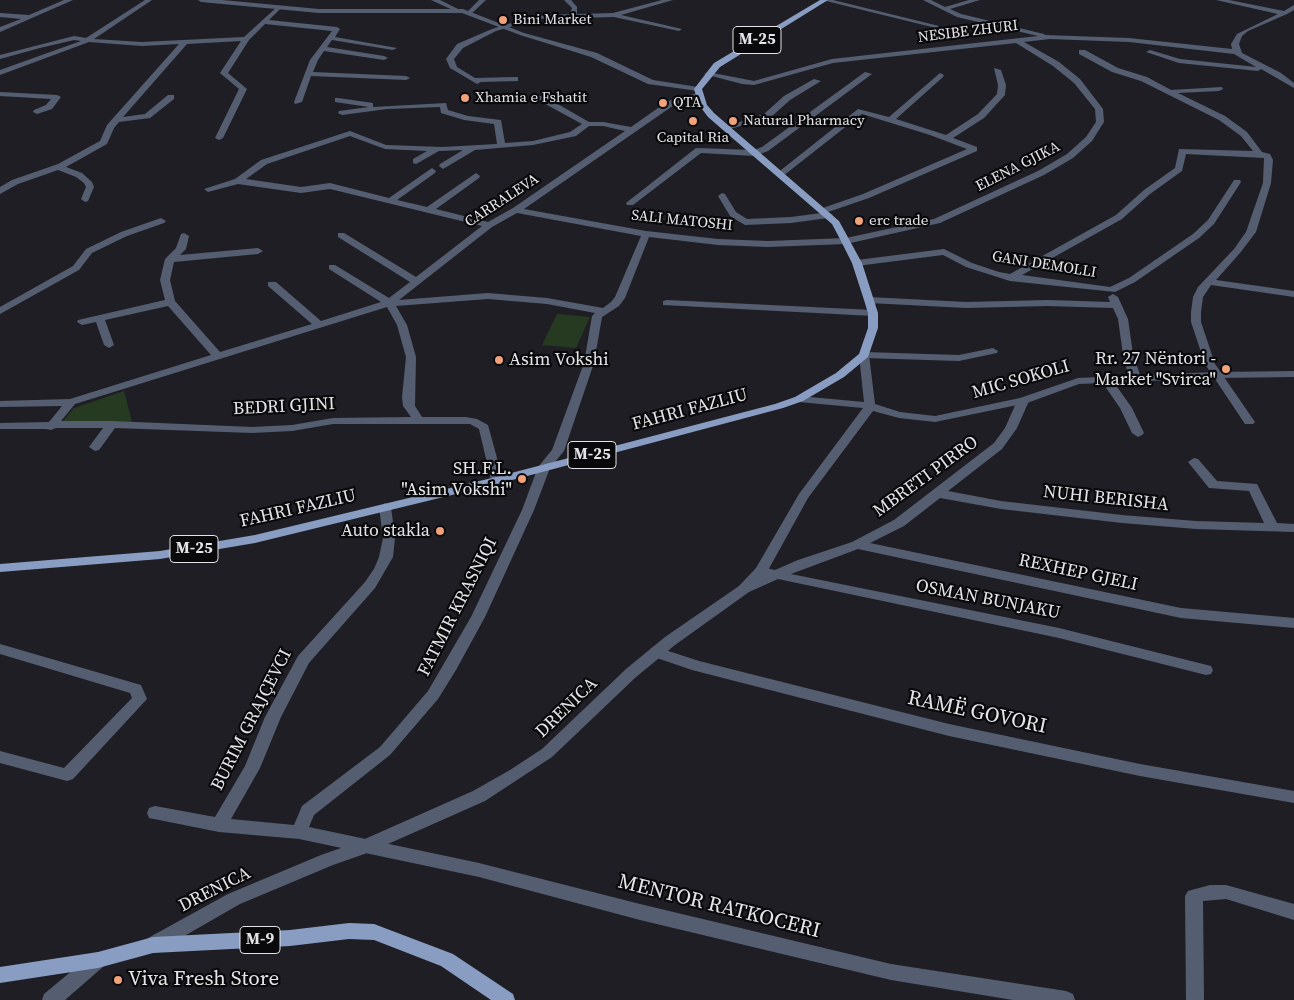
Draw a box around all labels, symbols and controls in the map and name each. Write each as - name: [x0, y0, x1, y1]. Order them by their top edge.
- place label: Bini Market: [513, 11, 591, 29]
- marker: Bini Market: [497, 14, 509, 26]
- street label: NESIBE ZHURI: [917, 17, 1019, 47]
- road number: M-25: [733, 26, 781, 54]
- place label: Xhamia e Fshatit: [475, 89, 587, 107]
- marker: Xhamia e Fshatit: [459, 92, 471, 104]
- place label: QTA: [673, 94, 701, 112]
- marker: QTA: [657, 97, 669, 109]
- place label: Natural Pharmacy: [743, 112, 865, 130]
- marker: Capital Ria: [687, 115, 699, 127]
- marker: Natural Pharmacy: [727, 115, 739, 127]
- place label: Capital Ria: [657, 129, 729, 147]
- street label: ELENA GJIKA: [973, 138, 1063, 196]
- street label: CARRALEVA: [462, 170, 542, 232]
- street label: SALI MATOSHI: [630, 207, 734, 235]
- place label: erc trade: [869, 212, 929, 230]
- marker: erc trade: [853, 215, 865, 227]
- street label: GANI DEMOLLI: [991, 248, 1097, 282]
- place label: Rr. 27 Nëntori - Market "Svirca": [1095, 348, 1216, 390]
- place label: Asim Vokshi: [509, 349, 609, 371]
- marker: Asim Vokshi: [493, 354, 505, 366]
- street label: MIC SOKOLI: [970, 356, 1072, 404]
- marker: Rr. 27 Nëntori - Market "Svirca": [1220, 363, 1232, 375]
- street label: FAHRI FAZLIU: [630, 384, 750, 436]
- street label: BEDRI GJINI: [233, 394, 335, 420]
- street label: MBRETI PIRRO: [869, 432, 983, 522]
- road number: M-25: [568, 442, 616, 468]
- place label: SH.F.L. "Asim Vokshi": [401, 458, 512, 500]
- marker: SH.F.L. "Asim Vokshi": [516, 473, 528, 485]
- street label: NUHI BERISHA: [1042, 482, 1170, 516]
- street label: FAHRI FAZLIU: [238, 485, 358, 533]
- place label: Auto stakla: [341, 520, 430, 542]
- marker: Auto stakla: [434, 525, 446, 537]
- street label: FATMIR KRASNIQI: [414, 534, 502, 680]
- road number: M-25: [170, 536, 218, 562]
- street label: REXHEP GJELI: [1017, 550, 1139, 596]
- street label: OSMAN BUNJAKU: [914, 575, 1062, 625]
- street label: BURIM GRAJÇEVCI: [207, 646, 297, 794]
- street label: DRENICA: [532, 673, 602, 743]
- street label: RAMË GOVORI: [905, 686, 1049, 740]
- street label: DRENICA: [176, 863, 254, 917]
- street label: MENTOR RATKOCERI: [615, 870, 823, 944]
- road number: M-9: [240, 926, 280, 954]
- place label: Viva Fresh Store: [128, 967, 279, 993]
- marker: Viva Fresh Store: [112, 974, 124, 986]

